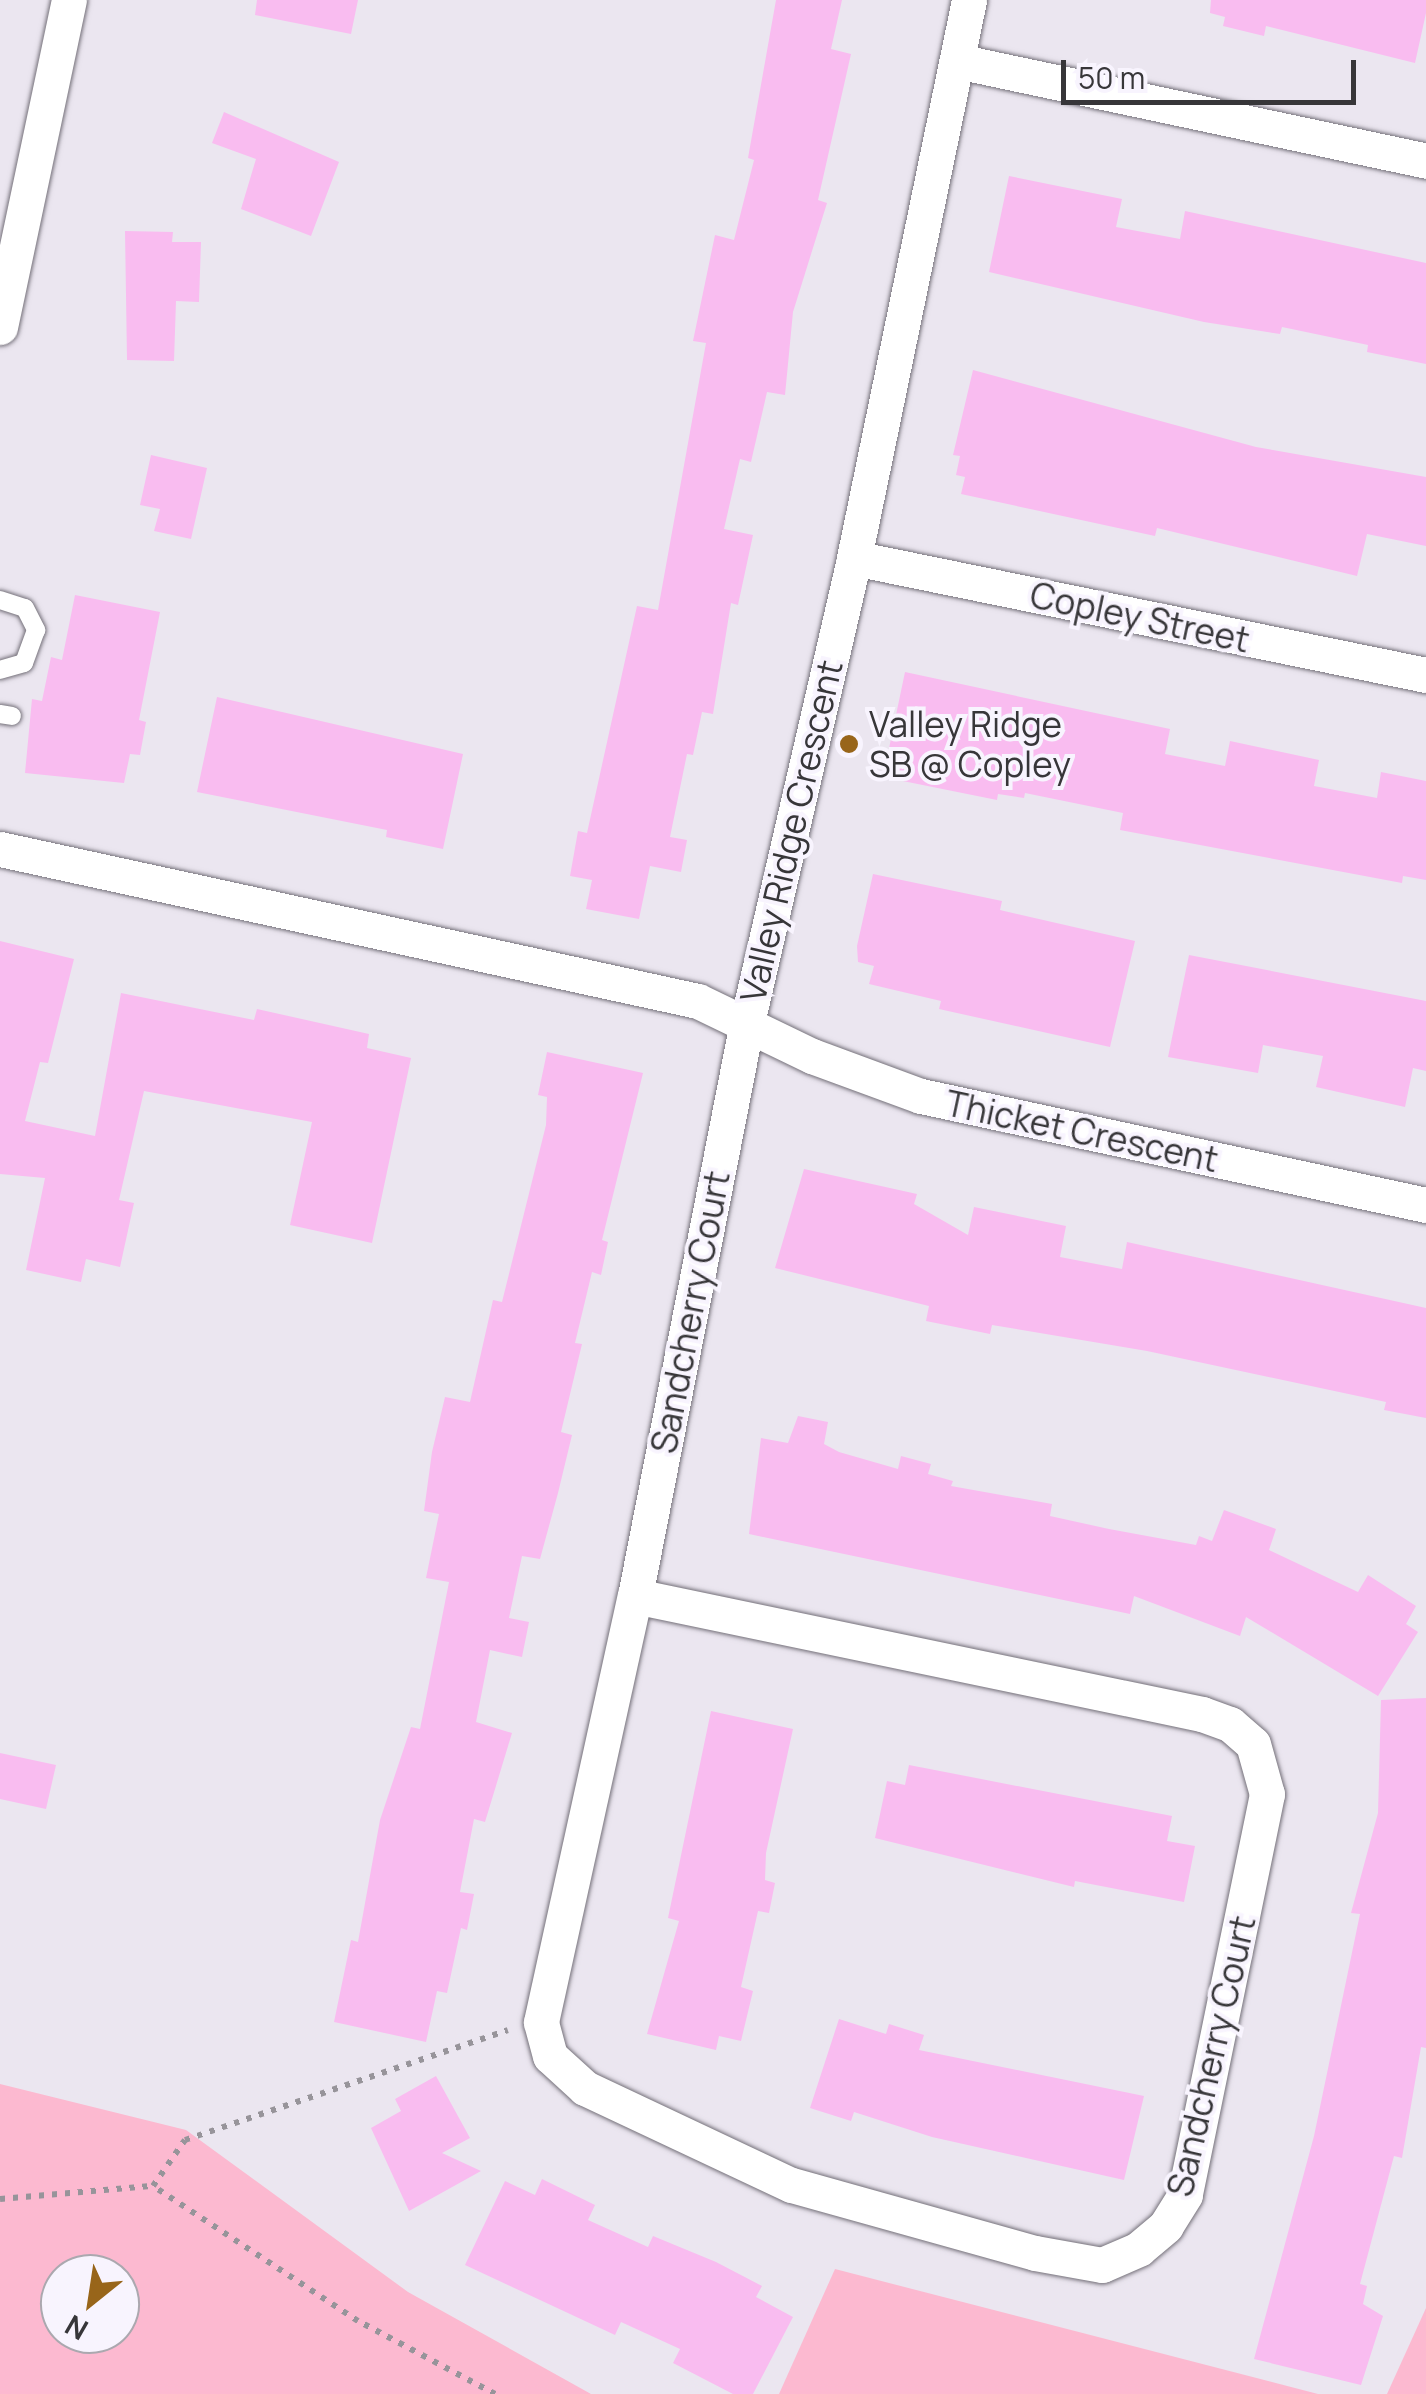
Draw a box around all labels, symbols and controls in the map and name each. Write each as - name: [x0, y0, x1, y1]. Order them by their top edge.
- scale bar: [1066, 40, 1361, 102]
- text: 50 m: [1078, 57, 1145, 98]
- street label: Copley Street: [1027, 573, 1253, 661]
- street label: Valley Ridge Crescent: [731, 656, 851, 1006]
- place label: Valley Ridge SB @ Copley: [869, 703, 1071, 785]
- marker: Valley Ridge SB @ Copley: [838, 733, 860, 755]
- street label: Thicket Crescent: [942, 1082, 1222, 1180]
- street label: Sandcherry Court: [642, 1167, 738, 1457]
- street label: Sandcherry Court: [1158, 1912, 1264, 2200]
- north arrow: [40, 2254, 140, 2354]
- text: N: [58, 2307, 94, 2350]

